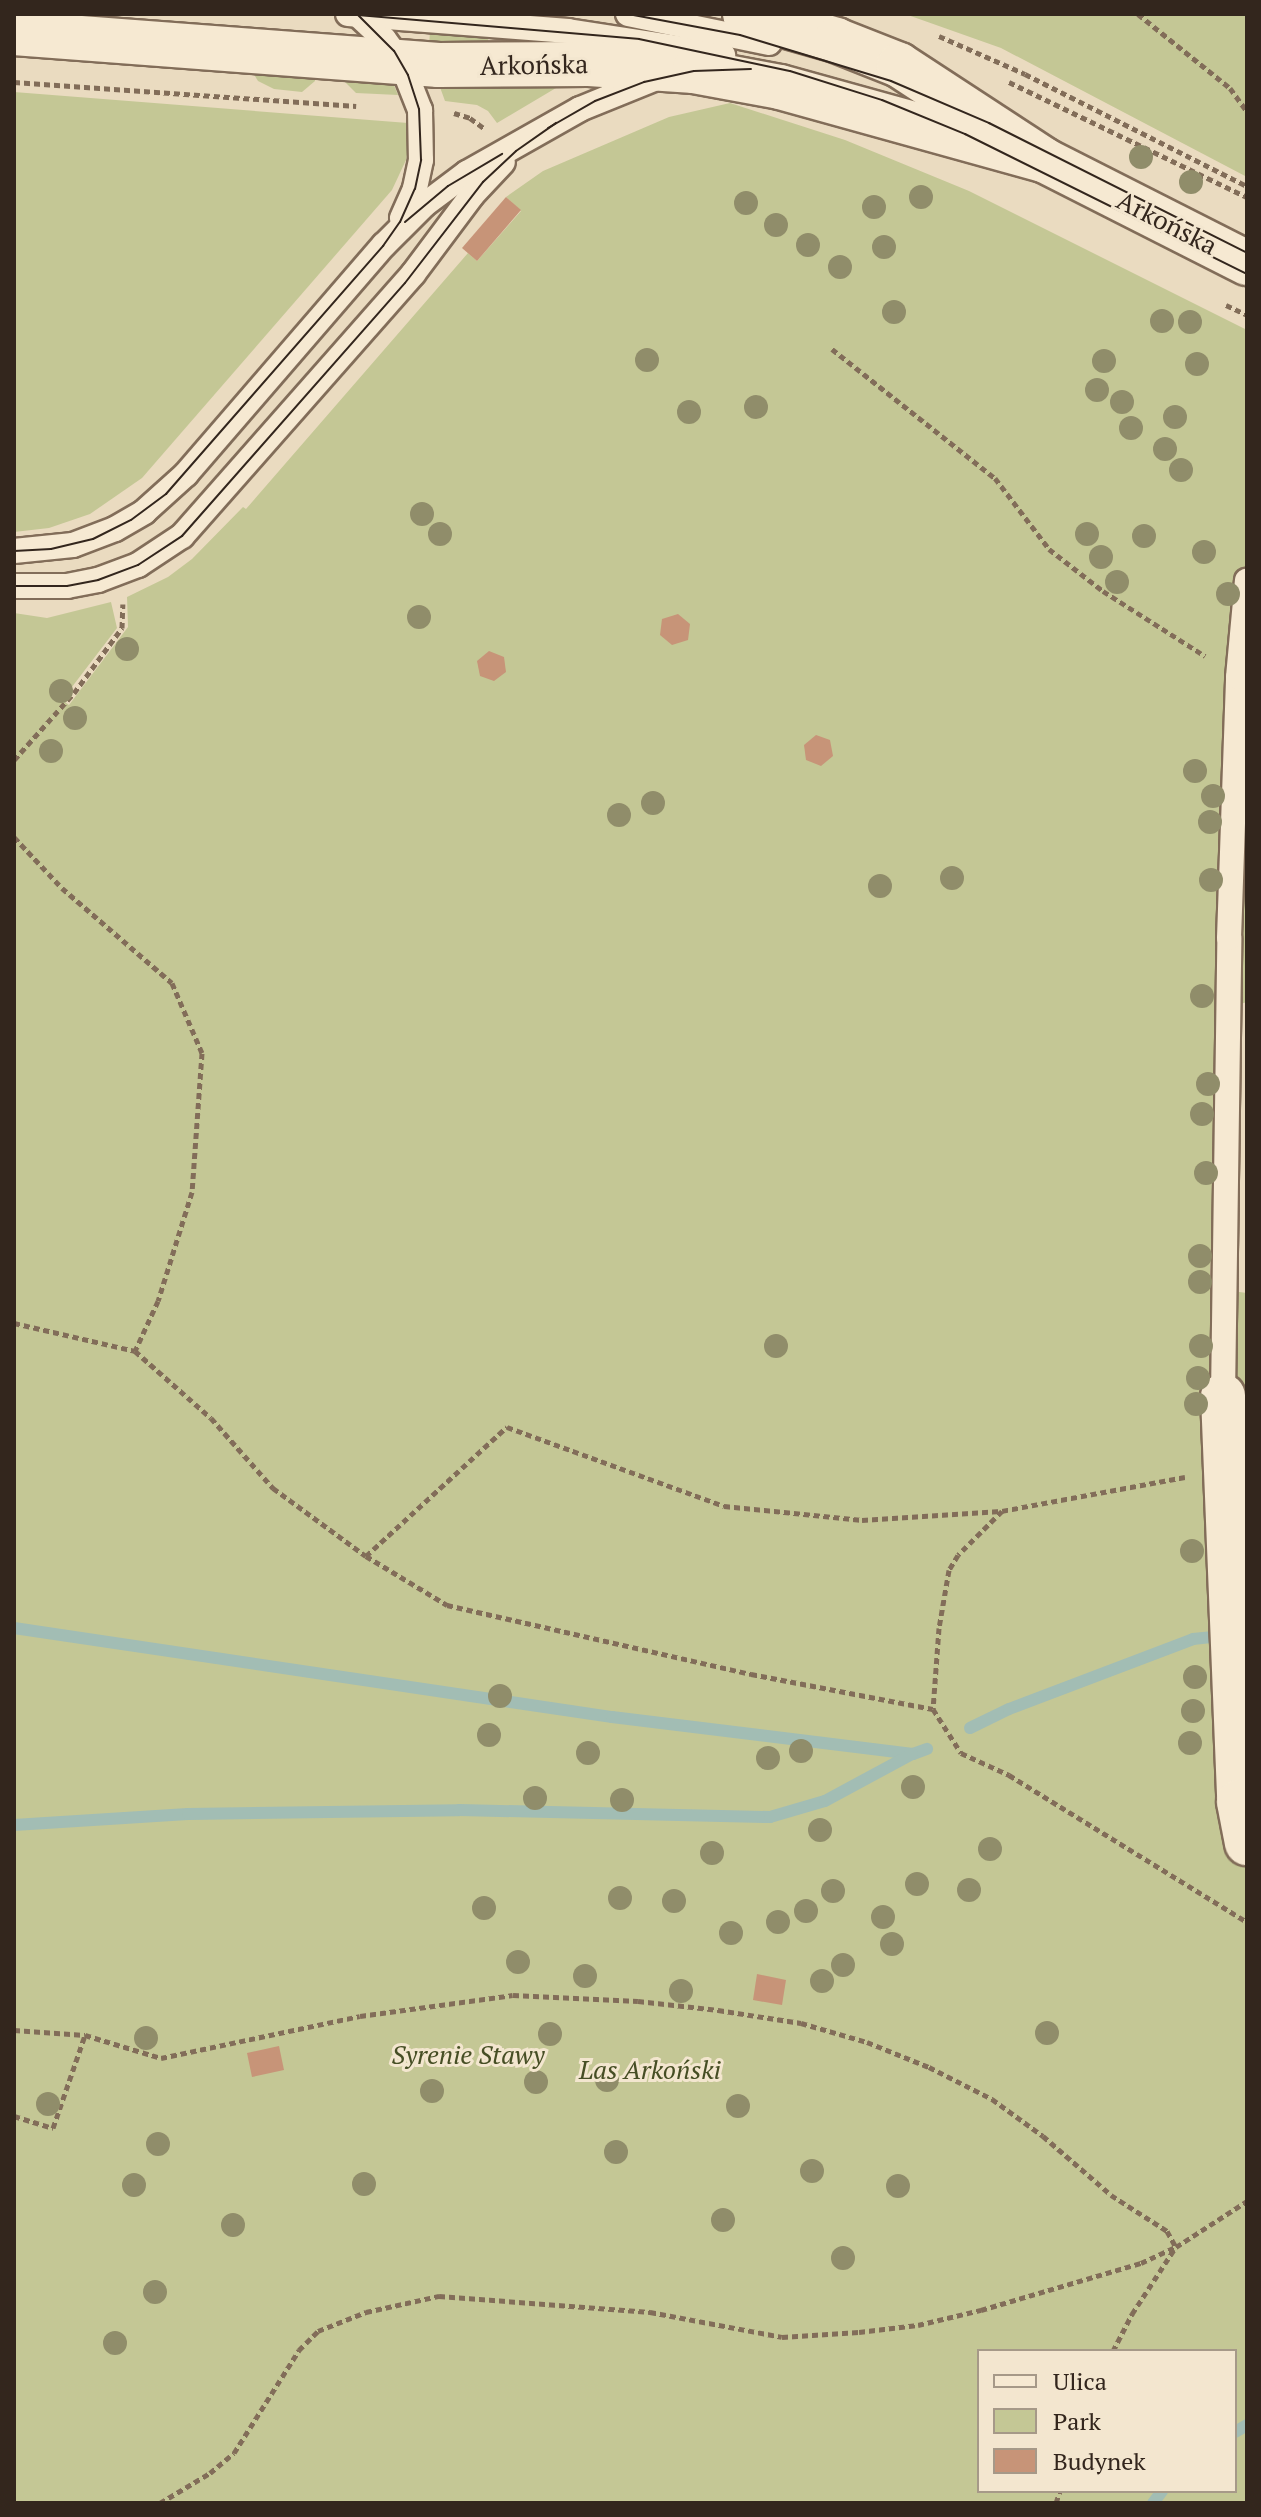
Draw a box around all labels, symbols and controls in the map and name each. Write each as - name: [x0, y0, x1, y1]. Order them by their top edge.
- street label: Arkońska: [480, 48, 588, 82]
- street label: Arkońska: [1112, 184, 1222, 262]
- park label: Syrenie Stawy: [391, 2039, 545, 2071]
- park label: Las Arkoński: [579, 2054, 721, 2086]
- legend: [977, 2349, 1237, 2493]
- text: Ulica: [1053, 2365, 1107, 2397]
- text: Park: [1053, 2405, 1101, 2437]
- text: Budynek: [1053, 2445, 1146, 2477]

